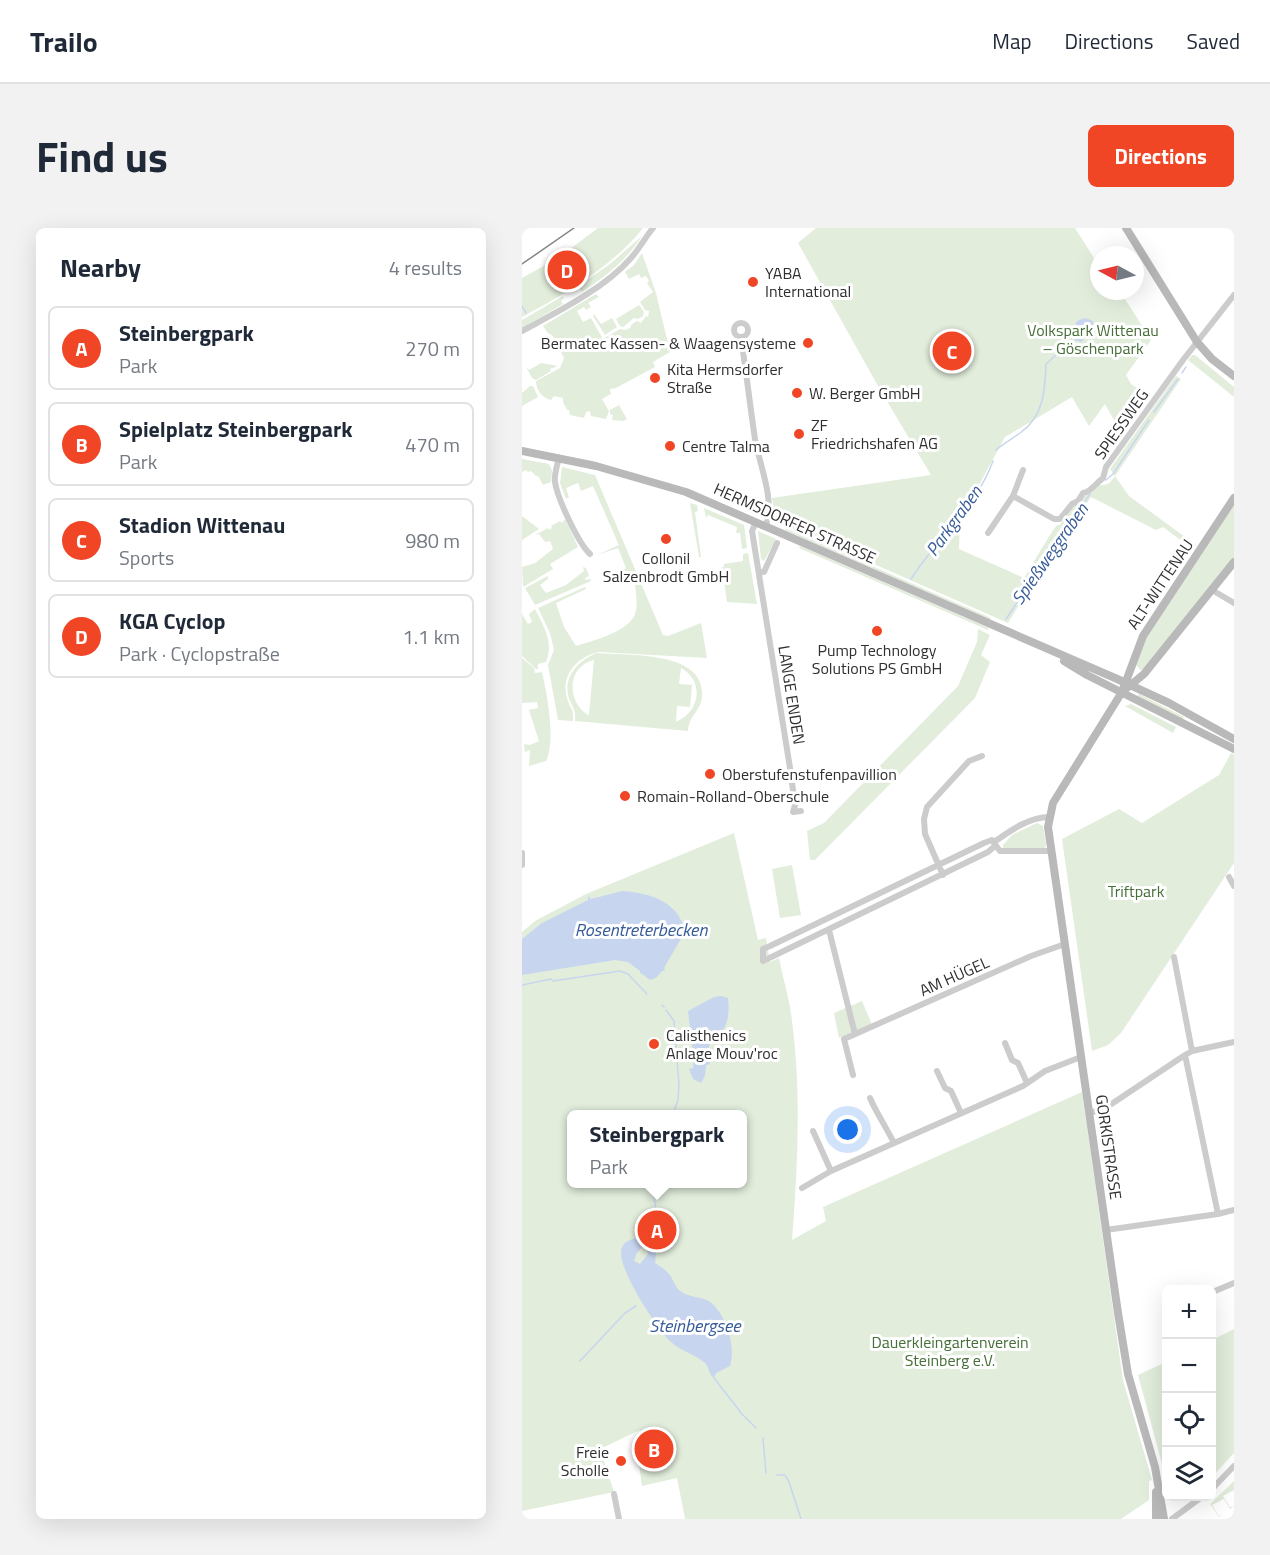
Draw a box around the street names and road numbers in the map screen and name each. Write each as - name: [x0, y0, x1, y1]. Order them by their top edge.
- street label: SPIESSWEG: [1088, 384, 1154, 464]
- street label: HERMSDORFER STRASSE: [710, 476, 880, 570]
- street label: ALT-WITTENAU: [1121, 534, 1199, 634]
- street label: LANGE ENDEN: [772, 644, 812, 746]
- street label: AM HÜGEL: [915, 950, 993, 1002]
- street label: GORKISTRASSE: [1090, 1093, 1128, 1201]

